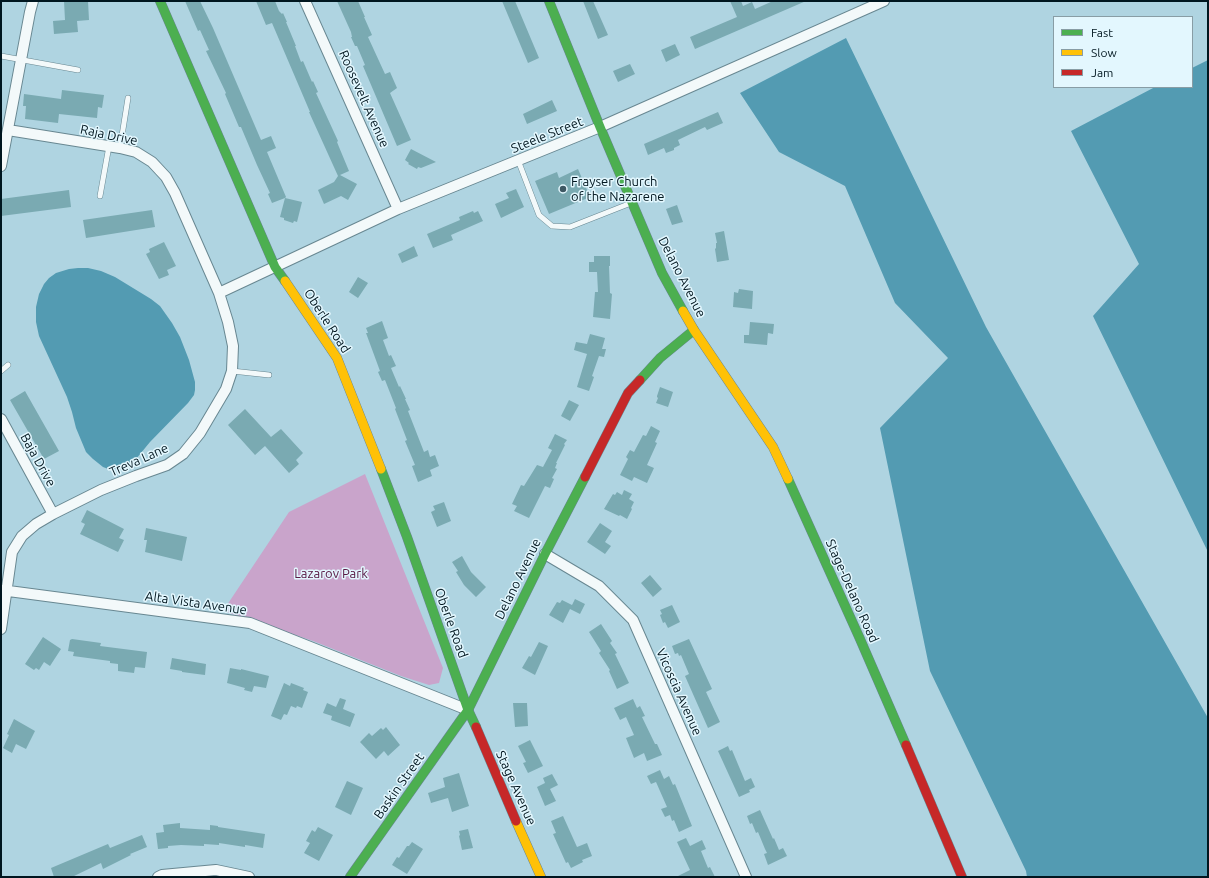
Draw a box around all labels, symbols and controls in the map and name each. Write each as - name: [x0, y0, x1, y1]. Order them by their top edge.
- legend: [1053, 16, 1193, 88]
- text: Fast: [1091, 26, 1113, 39]
- text: Slow: [1091, 46, 1117, 59]
- street label: Roosevelt Avenue: [336, 48, 392, 150]
- text: Jam: [1091, 66, 1113, 79]
- street label: Steele Street: [509, 114, 585, 156]
- street label: Raja Drive: [79, 121, 139, 149]
- place label: Frayser Church of the Nazarene: [571, 174, 665, 205]
- marker: Frayser Church of the Nazarene: [558, 184, 568, 194]
- street label: Delano Avenue: [655, 234, 709, 320]
- street label: Oberle Road: [300, 286, 354, 356]
- street label: Baja Drive: [17, 431, 59, 489]
- street label: Treva Lane: [107, 440, 171, 480]
- street label: Delano Avenue: [492, 536, 544, 622]
- street label: Stage-Delano Road: [822, 537, 882, 645]
- park label: Lazarov Park: [294, 566, 368, 582]
- street label: Oberle Road: [431, 586, 471, 660]
- street label: Alta Vista Avenue: [144, 588, 248, 618]
- street label: Vicoscia Avenue: [653, 646, 705, 738]
- street label: Stage Avenue: [493, 748, 539, 828]
- street label: Baskin Street: [371, 750, 427, 822]

